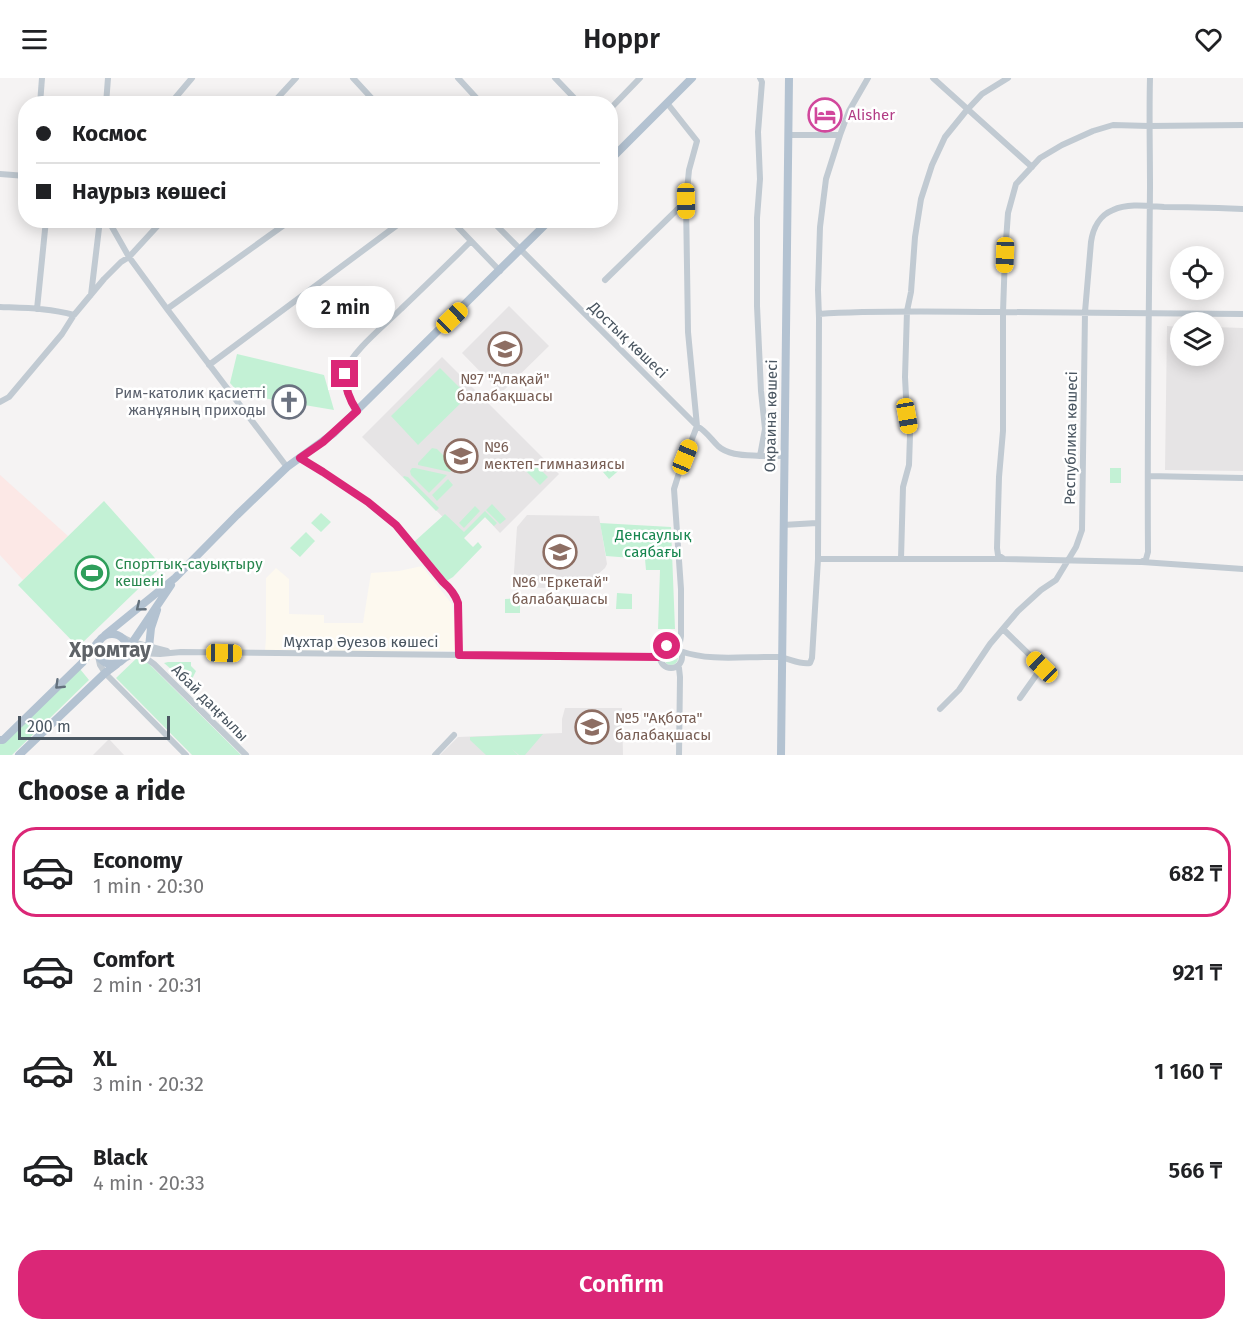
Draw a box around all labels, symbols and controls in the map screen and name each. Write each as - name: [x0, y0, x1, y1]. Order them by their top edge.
- icon: menu: [18, 23, 51, 56]
- text: Hoppr: [583, 23, 660, 55]
- icon: heart: [1192, 23, 1225, 56]
- hotel icon: Alisher: [807, 97, 843, 133]
- place label: Alisher: [848, 106, 895, 124]
- text: Космос: [72, 120, 147, 147]
- text: Наурыз көшесі: [72, 178, 227, 205]
- car: [677, 183, 695, 219]
- car: [995, 237, 1015, 273]
- map controls: [1170, 246, 1224, 366]
- button: locate: [1170, 246, 1224, 300]
- callout: 2 min: [296, 287, 394, 329]
- text: 2 min: [321, 295, 370, 319]
- street label: Достық көшесі: [584, 297, 671, 382]
- car: [433, 299, 471, 337]
- button: layers: [1170, 312, 1224, 366]
- school or university icon: №7 "Алақай" балабақшасы: [487, 331, 523, 367]
- street label: Окраина көшесі: [761, 359, 781, 473]
- route end: [331, 360, 358, 387]
- place label: №7 "Алақай" балабақшасы: [457, 370, 553, 405]
- street label: Республика көшесі: [1061, 371, 1081, 505]
- place label: Рим-католик қасиетті жанұяның приходы: [115, 384, 266, 419]
- church icon: Рим-католик қасиетті жанұяның приходы: [271, 384, 307, 420]
- car: [895, 397, 919, 435]
- car: [670, 437, 700, 477]
- school or university icon: №6 мектеп-гимназиясы: [443, 438, 479, 474]
- place label: №6 мектеп-гимназиясы: [484, 438, 625, 473]
- park label: Денсаулық саябағы: [614, 526, 691, 561]
- school or university icon: №6 "Еркетай" балабақшасы: [542, 534, 578, 570]
- sports icon: Спорттық-сауықтыру кешені: [74, 555, 110, 591]
- place label: Спорттық-сауықтыру кешені: [115, 555, 263, 590]
- place label: №6 "Еркетай" балабақшасы: [512, 573, 608, 608]
- one-way arrow: [136, 599, 147, 610]
- route start: [653, 632, 680, 659]
- street label: Мұхтар Әуезов көшесі: [284, 633, 438, 651]
- district label: Хромтау: [68, 637, 151, 663]
- car: [206, 644, 242, 662]
- car: [1023, 648, 1061, 686]
- street label: Абай даңғылы: [168, 661, 252, 745]
- one-way arrow: [56, 678, 66, 689]
- school or university icon: №5 "Ақбота" балабақшасы: [574, 709, 610, 745]
- place label: №5 "Ақбота" балабақшасы: [615, 709, 711, 744]
- scale bar: [18, 713, 170, 740]
- text: 200 m: [27, 717, 71, 736]
- text: Choose a ride: [18, 775, 185, 807]
- icon: car: [21, 845, 75, 899]
- text: Economy: [93, 847, 182, 874]
- text: 682 ₸: [1169, 860, 1222, 887]
- text: 1 min · 20:30: [93, 874, 204, 898]
- icon: car: [21, 944, 75, 998]
- text: Comfort: [93, 946, 174, 973]
- text: 921 ₸: [1172, 959, 1222, 986]
- text: 2 min · 20:31: [93, 973, 202, 997]
- icon: car: [21, 1043, 75, 1097]
- text: XL: [93, 1045, 117, 1072]
- text: 1 160 ₸: [1154, 1058, 1222, 1085]
- text: 3 min · 20:32: [93, 1072, 204, 1096]
- icon: car: [21, 1142, 75, 1196]
- text: Black: [93, 1144, 148, 1171]
- text: 566 ₸: [1169, 1157, 1222, 1184]
- text: 4 min · 20:33: [93, 1171, 205, 1195]
- button: Confirm: [18, 1250, 1225, 1319]

